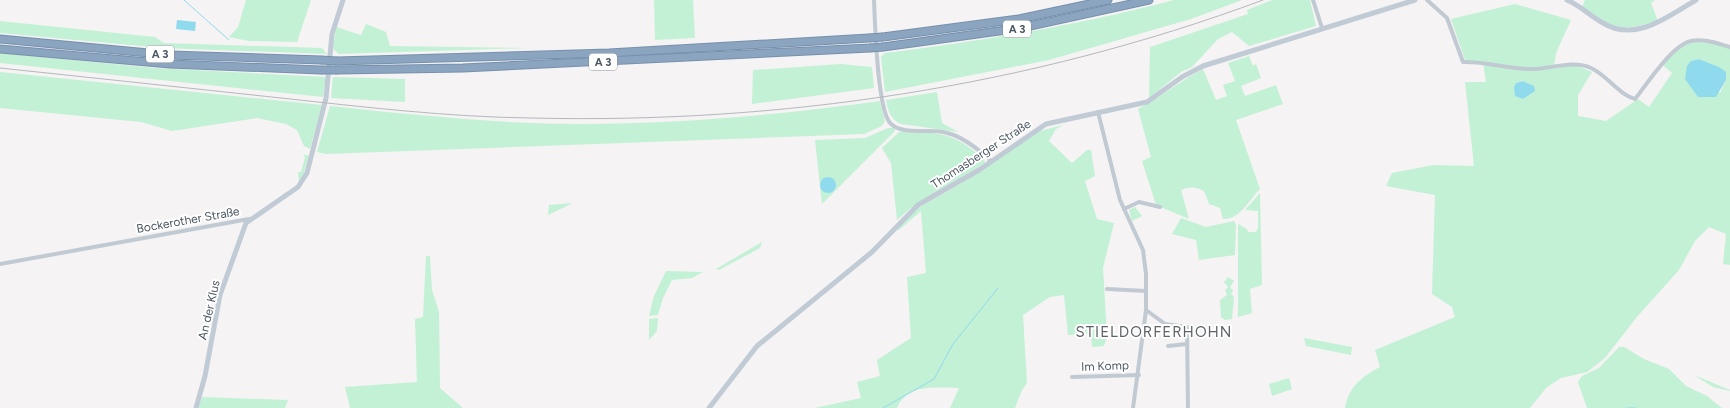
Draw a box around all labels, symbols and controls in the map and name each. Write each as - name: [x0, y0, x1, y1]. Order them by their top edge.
- road number: A 3: [1003, 20, 1031, 38]
- road number: A 3: [146, 46, 174, 62]
- road number: A 3: [589, 54, 617, 70]
- street label: Thomasberger Straße: [929, 116, 1034, 191]
- street label: Bockerother Straße: [135, 204, 241, 236]
- street label: An der Klus: [195, 278, 223, 341]
- district label: STIELDORFERHOHN: [1076, 323, 1232, 341]
- street label: Im Komp: [1081, 358, 1129, 374]

